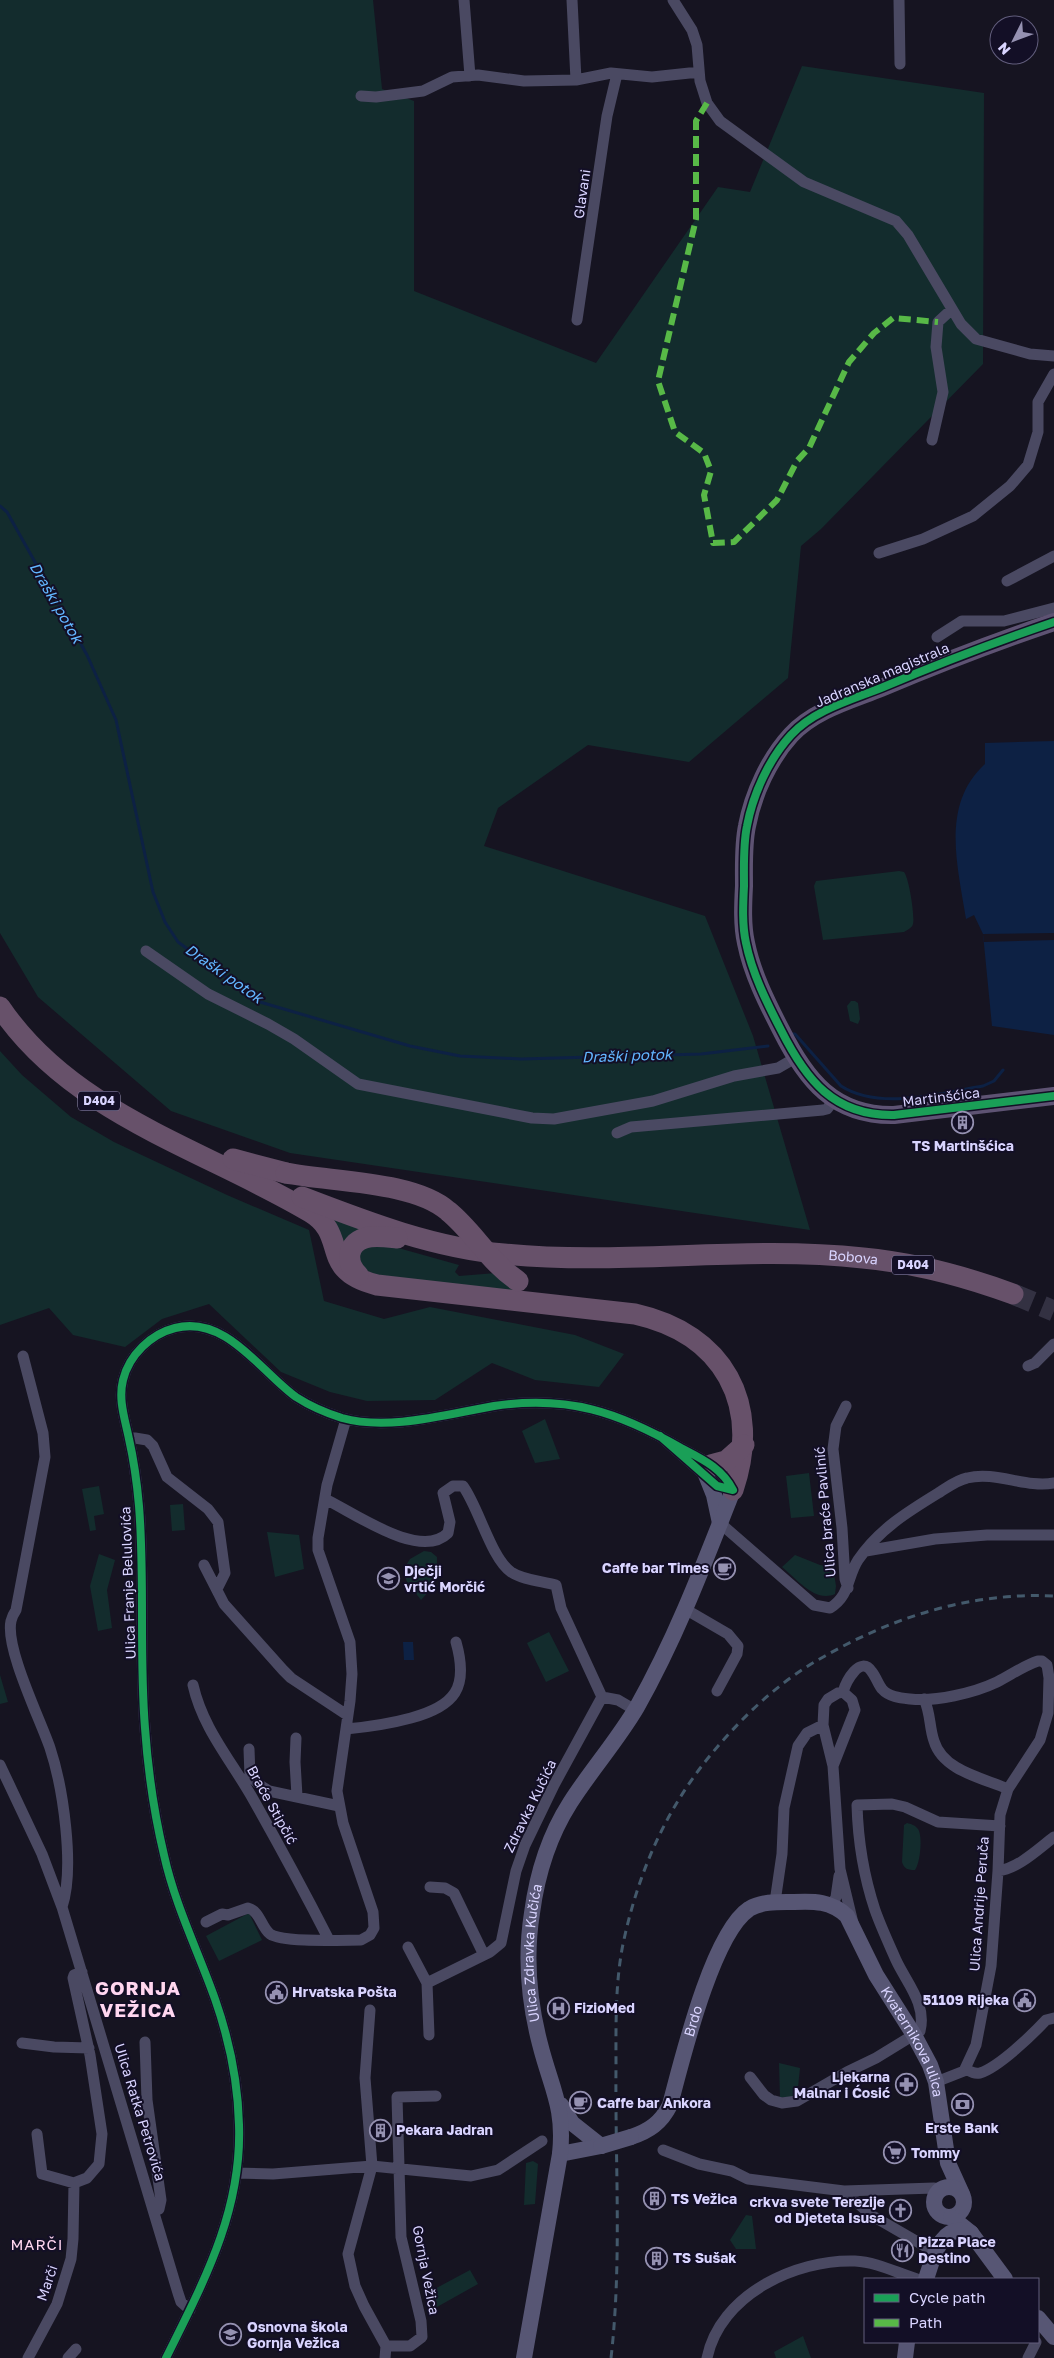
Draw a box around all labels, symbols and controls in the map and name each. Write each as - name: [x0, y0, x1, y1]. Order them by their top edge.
- north arrow: [989, 15, 1039, 65]
- text: N: [994, 39, 1014, 59]
- street label: Glavani: [570, 168, 593, 220]
- water label: Draški potok: [26, 559, 88, 648]
- street label: Jadranska magistrala: [812, 639, 951, 711]
- water label: Draški potok: [182, 940, 268, 1007]
- water label: Draški potok: [581, 1044, 674, 1066]
- street label: Martinšćica: [901, 1083, 981, 1110]
- road number: D404: [78, 1092, 120, 1110]
- building icon: TS Martinšćica: [951, 1111, 975, 1135]
- place label: TS Martinšćica: [912, 1137, 1014, 1154]
- street label: Bobova: [828, 1246, 879, 1268]
- road number: D404: [892, 1256, 934, 1274]
- street label: Ulica braće Pavlinić: [810, 1446, 839, 1578]
- street label: Ulica Franje Belulovića: [116, 1506, 139, 1660]
- cafe icon: Caffe bar Times: [713, 1556, 737, 1580]
- place label: Caffe bar Times: [602, 1559, 709, 1576]
- place label: Dječji vrtić Morčić: [404, 1562, 485, 1595]
- school or university icon: Dječji vrtić Morčić: [376, 1567, 400, 1591]
- street label: Zdravka Kučića: [500, 1756, 559, 1855]
- street label: Braće Stipčić: [244, 1762, 301, 1847]
- street label: Ulica Andrije Peruča: [965, 1836, 992, 1972]
- street label: Ulica Zdravka Kučića: [520, 1882, 545, 2024]
- district label: GORNJA VEŽICA: [95, 1976, 181, 2021]
- public building icon: Hrvatska Pošta: [264, 1980, 288, 2004]
- place label: Hrvatska Pošta: [292, 1983, 397, 2000]
- street label: Kvaternikova ulica: [877, 1983, 947, 2098]
- public building icon: 51109 Rijeka: [1013, 1988, 1037, 2012]
- place label: 51109 Rijeka: [923, 1991, 1009, 2008]
- hospital icon: FizioMed: [546, 1996, 570, 2020]
- place label: FizioMed: [574, 1999, 635, 2016]
- street label: Brdo: [680, 2003, 706, 2039]
- street label: Ulica Ratka Petrovića: [111, 2041, 169, 2183]
- place label: Ljekarna Malnar i Ćosić: [794, 2068, 890, 2101]
- pharmacy icon: Ljekarna Malnar i Ćosić: [894, 2073, 918, 2097]
- cafe icon: Caffe bar Ankora: [569, 2091, 593, 2115]
- bank icon: Erste Bank: [950, 2093, 974, 2117]
- place label: Caffe bar Ankora: [597, 2094, 711, 2111]
- building icon: Pekara Jadran: [368, 2118, 392, 2142]
- place label: Erste Bank: [925, 2119, 999, 2136]
- place label: Pekara Jadran: [396, 2121, 493, 2138]
- supermarket icon: Tommy: [883, 2141, 907, 2165]
- place label: Tommy: [911, 2144, 961, 2161]
- building icon: TS Vežica: [643, 2187, 667, 2211]
- place label: TS Vežica: [671, 2190, 737, 2207]
- place label: crkva svete Terezije od Djeteta Isusa: [750, 2193, 885, 2226]
- church icon: crkva svete Terezije od Djeteta Isusa: [889, 2198, 913, 2222]
- street label: Gornja Vežica: [410, 2224, 443, 2316]
- place label: Pizza Place Destino: [918, 2233, 996, 2266]
- district label: MARČI: [10, 2235, 64, 2253]
- restaurant icon: Pizza Place Destino: [890, 2238, 914, 2262]
- building icon: TS Sušak: [645, 2246, 669, 2270]
- place label: TS Sušak: [673, 2249, 737, 2266]
- street label: Marči: [33, 2263, 61, 2303]
- legend: [864, 2278, 1039, 2343]
- text: Cycle path: [909, 2288, 985, 2306]
- text: Path: [909, 2313, 942, 2331]
- place label: Osnovna škola Gornja Vežica: [247, 2318, 348, 2351]
- school or university icon: Osnovna škola Gornja Vežica: [219, 2323, 243, 2347]

